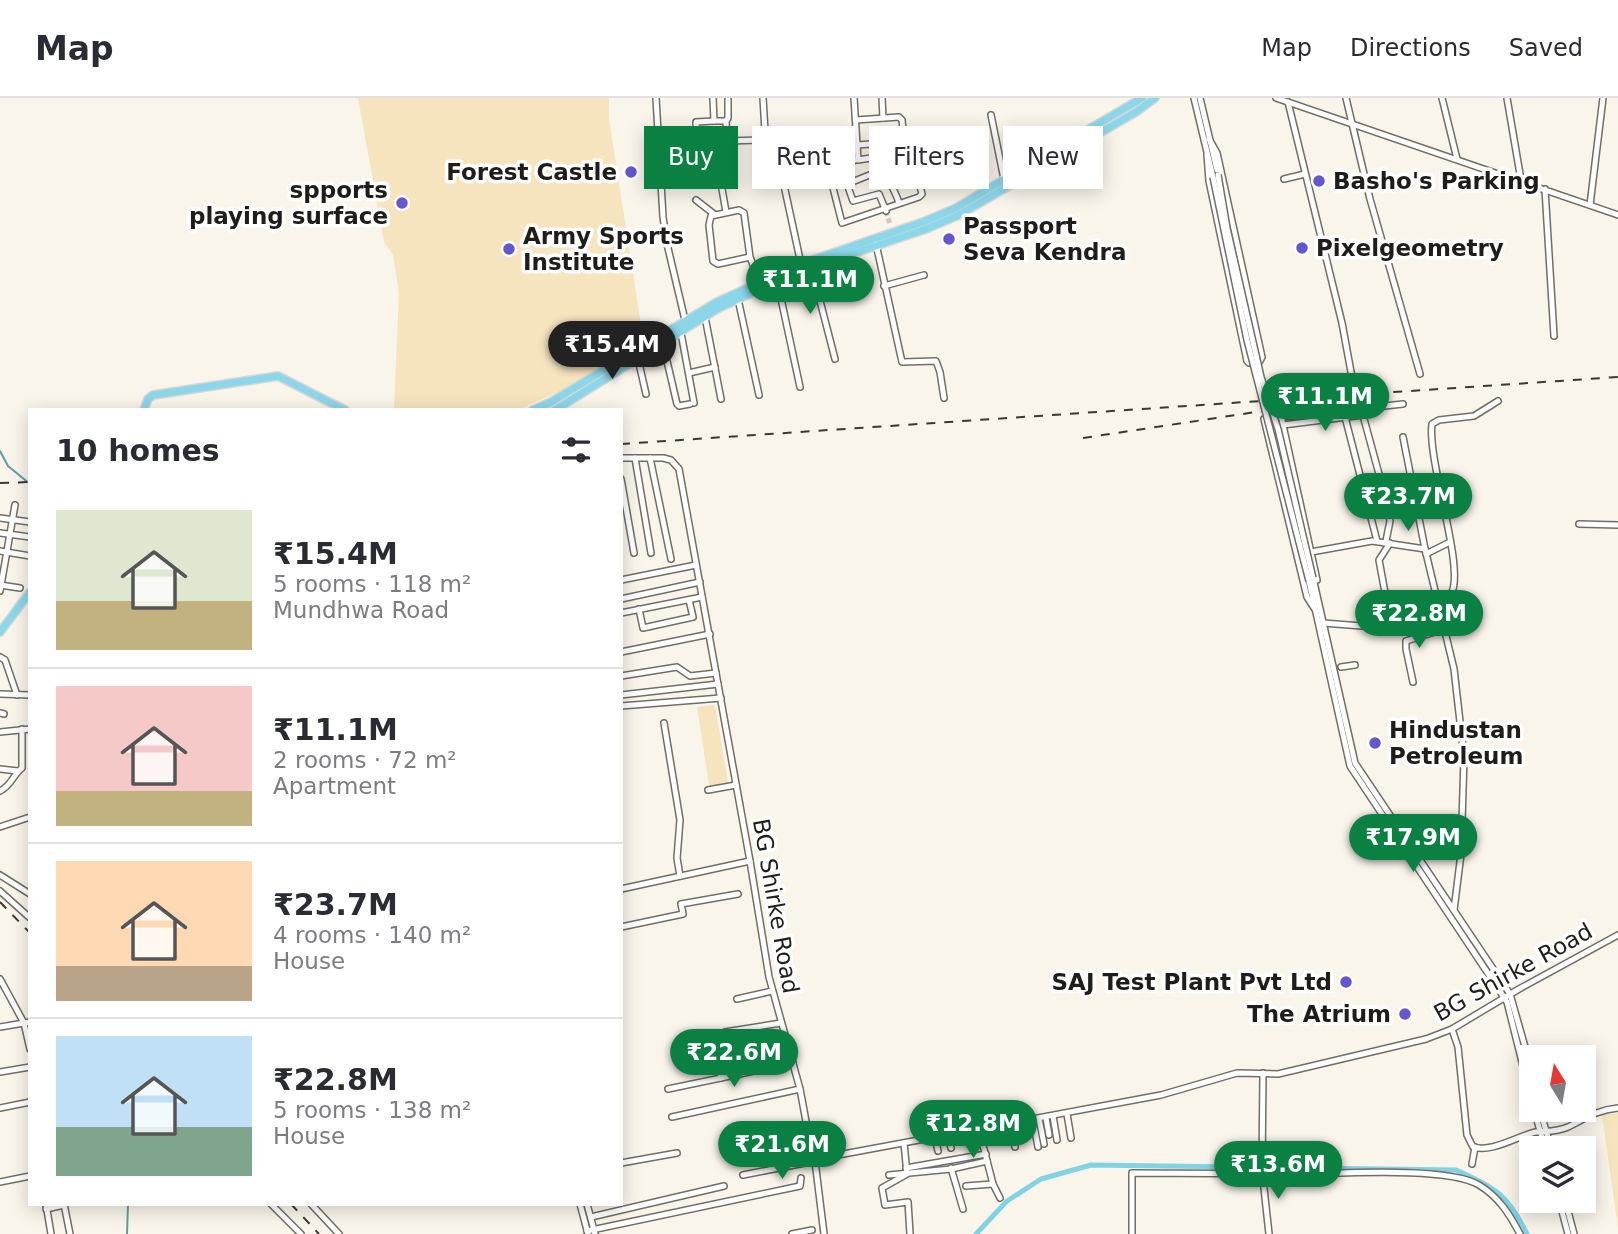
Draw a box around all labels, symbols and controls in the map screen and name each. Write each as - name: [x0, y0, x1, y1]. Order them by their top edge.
- text: Map: [35, 29, 114, 68]
- text: Map: [1261, 34, 1312, 62]
- text: Directions: [1350, 34, 1471, 62]
- text: Saved: [1509, 34, 1583, 62]
- chip: Buy: [644, 126, 738, 189]
- chip: Rent: [752, 126, 855, 189]
- chip: Filters: [869, 126, 989, 189]
- chip: New: [1003, 126, 1103, 189]
- place label: Forest Castle: [446, 159, 617, 185]
- marker: Forest Castle: [623, 164, 639, 180]
- place label: Basho's Parking: [1333, 168, 1540, 194]
- marker: Basho's Parking: [1311, 173, 1327, 189]
- place label: spports playing surface: [189, 177, 388, 229]
- marker: spports playing surface: [394, 195, 410, 211]
- place label: Passport Seva Kendra: [963, 213, 1126, 265]
- place label: Army Sports Institute: [523, 223, 684, 275]
- marker: Passport Seva Kendra: [941, 231, 957, 247]
- place label: Pixelgeometry: [1316, 235, 1504, 261]
- marker: Pixelgeometry: [1294, 240, 1310, 256]
- marker: Army Sports Institute: [501, 241, 517, 257]
- pin: ₹11.1M: [753, 256, 867, 316]
- text: ₹11.1M: [762, 266, 858, 292]
- pin: ₹15.4M: [555, 322, 669, 381]
- text: ₹15.4M: [564, 331, 660, 357]
- pin: ₹11.1M: [1268, 374, 1382, 433]
- text: ₹11.1M: [1277, 383, 1373, 409]
- icon: filters: [557, 431, 595, 469]
- text: 10 homes: [56, 433, 220, 468]
- pin: ₹23.7M: [1351, 474, 1465, 533]
- text: ₹23.7M: [1360, 483, 1456, 509]
- text: ₹15.4M: [273, 536, 398, 571]
- icon: home: [112, 538, 196, 622]
- text: 5 rooms · 118 m²: [273, 571, 471, 597]
- pin: ₹22.8M: [1362, 590, 1476, 650]
- text: Mundhwa Road: [273, 597, 449, 623]
- text: ₹22.8M: [1371, 600, 1467, 626]
- text: ₹11.1M: [273, 712, 398, 747]
- icon: home: [112, 714, 196, 798]
- place label: Hindustan Petroleum: [1389, 717, 1523, 769]
- marker: Hindustan Petroleum: [1367, 735, 1383, 751]
- text: 2 rooms · 72 m²: [273, 747, 457, 773]
- text: Apartment: [273, 773, 396, 799]
- pin: ₹17.9M: [1356, 814, 1470, 874]
- street label: BG Shirke Road: [748, 816, 804, 996]
- text: ₹17.9M: [1365, 824, 1461, 850]
- text: ₹23.7M: [273, 887, 398, 922]
- icon: home: [112, 889, 196, 973]
- street label: BG Shirke Road: [1429, 918, 1597, 1026]
- text: 4 rooms · 140 m²: [273, 922, 471, 948]
- text: House: [273, 948, 345, 974]
- place label: SAJ Test Plant Pvt Ltd: [1052, 969, 1332, 995]
- marker: SAJ Test Plant Pvt Ltd: [1338, 974, 1354, 990]
- place label: The Atrium: [1247, 1001, 1391, 1027]
- marker: The Atrium: [1397, 1006, 1413, 1022]
- pin: ₹22.6M: [677, 1030, 791, 1089]
- text: ₹22.6M: [686, 1039, 782, 1065]
- north arrow: [1519, 1045, 1596, 1122]
- map controls: [1519, 1045, 1596, 1213]
- text: ₹22.8M: [273, 1062, 398, 1097]
- icon: home: [112, 1064, 196, 1148]
- text: 5 rooms · 138 m²: [273, 1097, 471, 1123]
- pin: ₹12.8M: [916, 1100, 1030, 1160]
- text: ₹12.8M: [925, 1110, 1021, 1136]
- pin: ₹21.6M: [725, 1122, 839, 1181]
- text: House: [273, 1123, 345, 1149]
- text: ₹21.6M: [734, 1131, 830, 1157]
- button: layers: [1519, 1136, 1596, 1213]
- pin: ₹13.6M: [1221, 1142, 1335, 1201]
- text: ₹13.6M: [1230, 1151, 1326, 1177]

